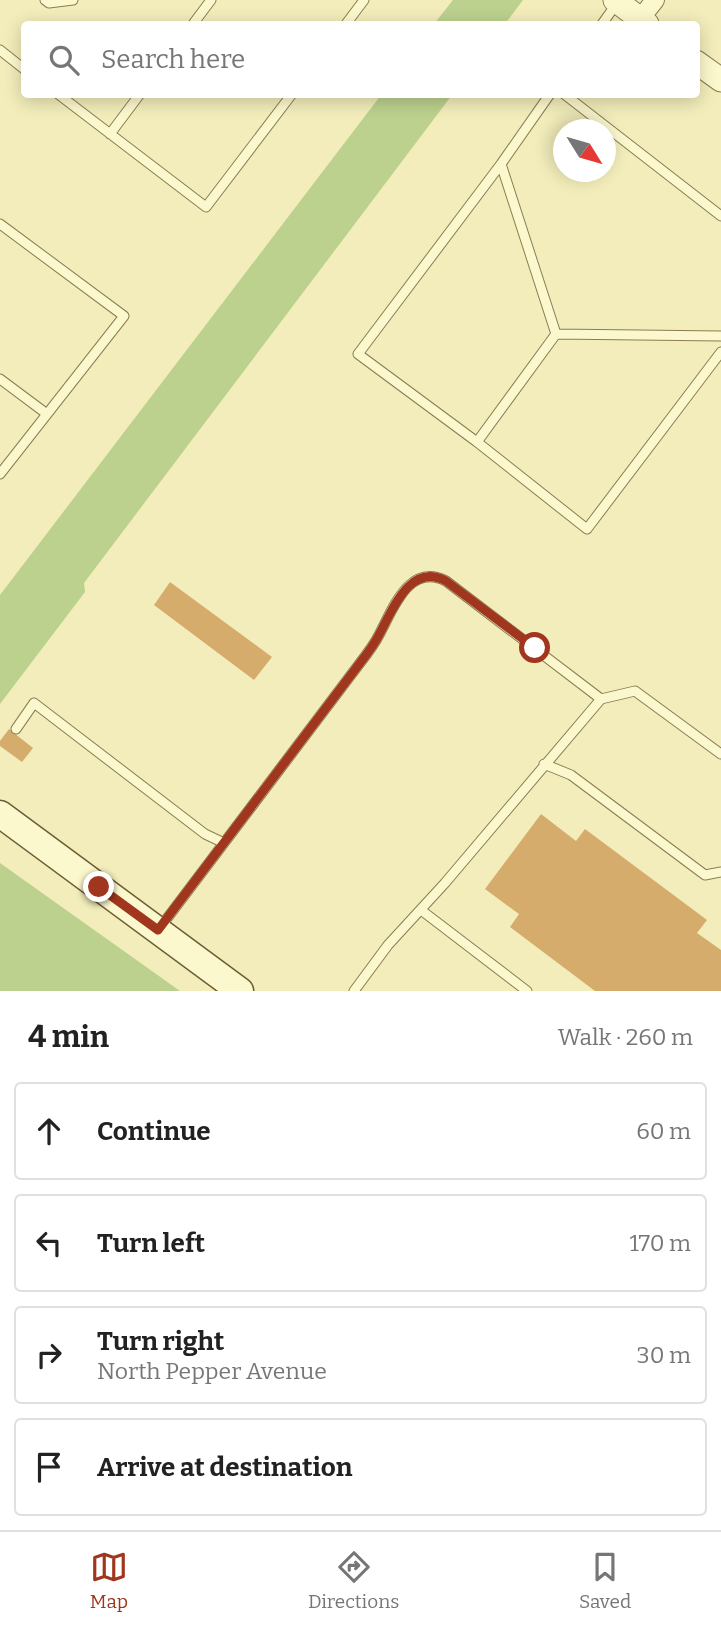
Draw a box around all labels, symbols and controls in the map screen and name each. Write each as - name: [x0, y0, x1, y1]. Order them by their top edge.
- search box: [21, 21, 700, 98]
- icon: search: [45, 41, 83, 79]
- text: Search here: [101, 44, 245, 75]
- north arrow: [553, 119, 616, 182]
- route start: [519, 632, 550, 663]
- route end: [83, 871, 114, 902]
- text: 4 min: [28, 1019, 109, 1055]
- text: Walk · 260 m: [558, 1023, 693, 1051]
- icon: ahead: [30, 1112, 68, 1150]
- text: Continue: [97, 1116, 211, 1147]
- text: 60 m: [636, 1117, 691, 1145]
- icon: left: [30, 1224, 68, 1262]
- text: Turn left: [97, 1228, 205, 1259]
- text: 170 m: [629, 1229, 691, 1257]
- text: Turn right: [97, 1326, 224, 1357]
- icon: right: [30, 1336, 68, 1374]
- text: 30 m: [637, 1341, 691, 1369]
- text: North Pepper Avenue: [97, 1357, 327, 1385]
- icon: arrive: [30, 1448, 68, 1486]
- text: Arrive at destination: [97, 1452, 352, 1483]
- tab: Map: [90, 1548, 128, 1613]
- tab: Directions: [308, 1548, 399, 1613]
- tab: Saved: [579, 1548, 631, 1613]

